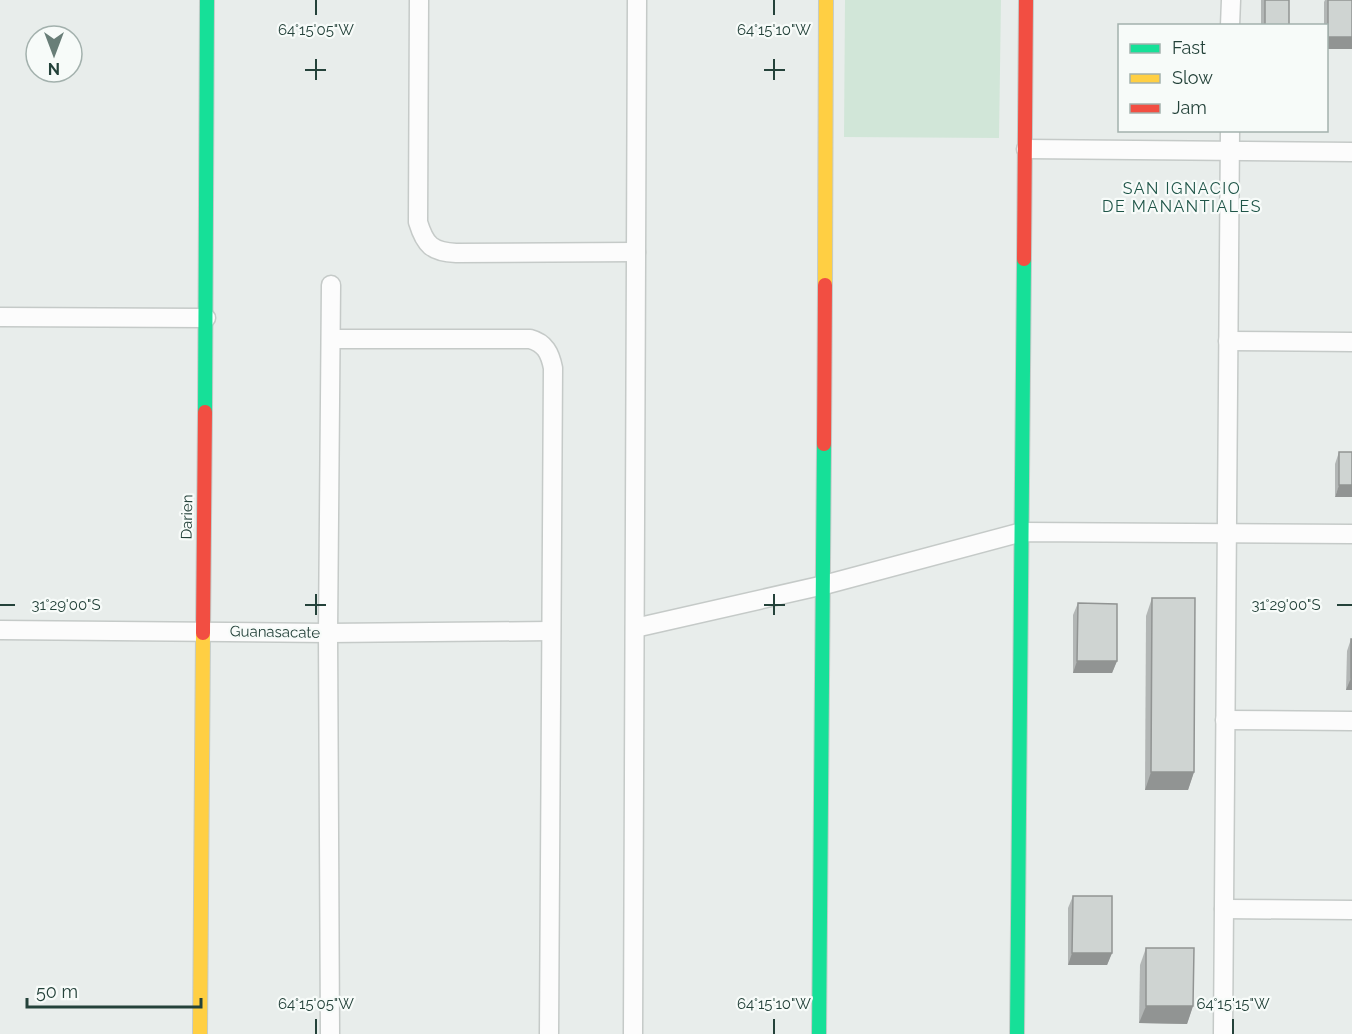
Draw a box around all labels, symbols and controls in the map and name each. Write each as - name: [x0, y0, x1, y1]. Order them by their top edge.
- text: 64°15'05"W: [278, 21, 354, 39]
- text: 64°15'10"W: [737, 21, 811, 39]
- north arrow: [24, 24, 84, 84]
- legend: [1118, 24, 1328, 132]
- text: Fast: [1172, 37, 1206, 58]
- text: N: [48, 59, 60, 78]
- text: Slow: [1172, 67, 1213, 88]
- text: Jam: [1172, 97, 1207, 118]
- district label: SAN IGNACIO DE MANANTIALES: [1102, 179, 1262, 216]
- street label: Darien: [178, 494, 196, 540]
- text: 31°29'00"S: [31, 596, 101, 614]
- text: 31°29'00"S: [1251, 596, 1321, 614]
- street label: Guanasacate: [230, 622, 320, 642]
- scale bar: [27, 971, 201, 1009]
- text: 50 m: [36, 981, 78, 1002]
- text: 64°15'05"W: [278, 995, 354, 1013]
- text: 64°15'10"W: [737, 995, 811, 1013]
- text: 64°15'15"W: [1196, 995, 1270, 1013]

